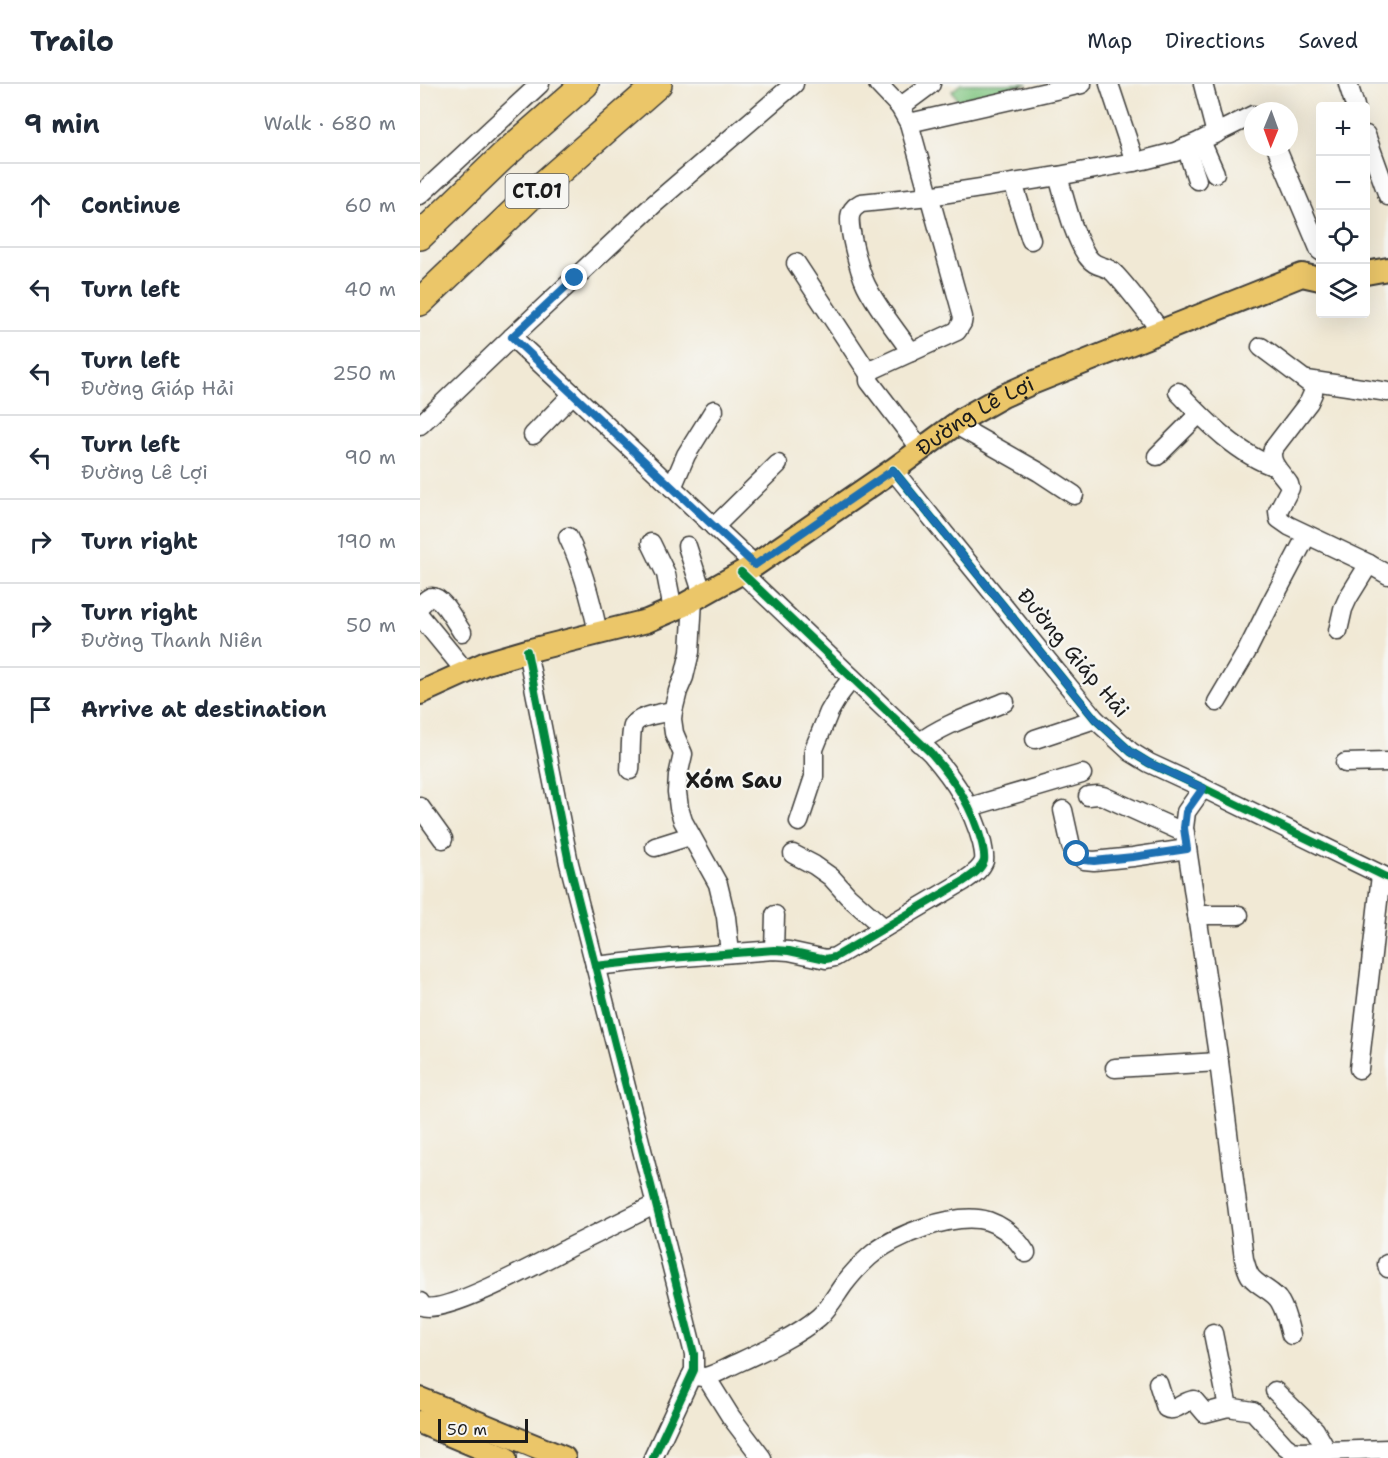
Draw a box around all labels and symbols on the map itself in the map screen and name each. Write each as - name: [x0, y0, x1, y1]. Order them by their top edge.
- north arrow: [1244, 102, 1298, 156]
- road number: CT.01: [506, 174, 568, 208]
- route end: [561, 264, 587, 290]
- street label: Đường Lê Lợi: [911, 370, 1038, 462]
- street label: Đường Giáp Hải: [1011, 582, 1135, 724]
- district label: Xóm Sau: [686, 766, 782, 795]
- route start: [1063, 840, 1089, 866]
- scale bar: [438, 1416, 528, 1444]

